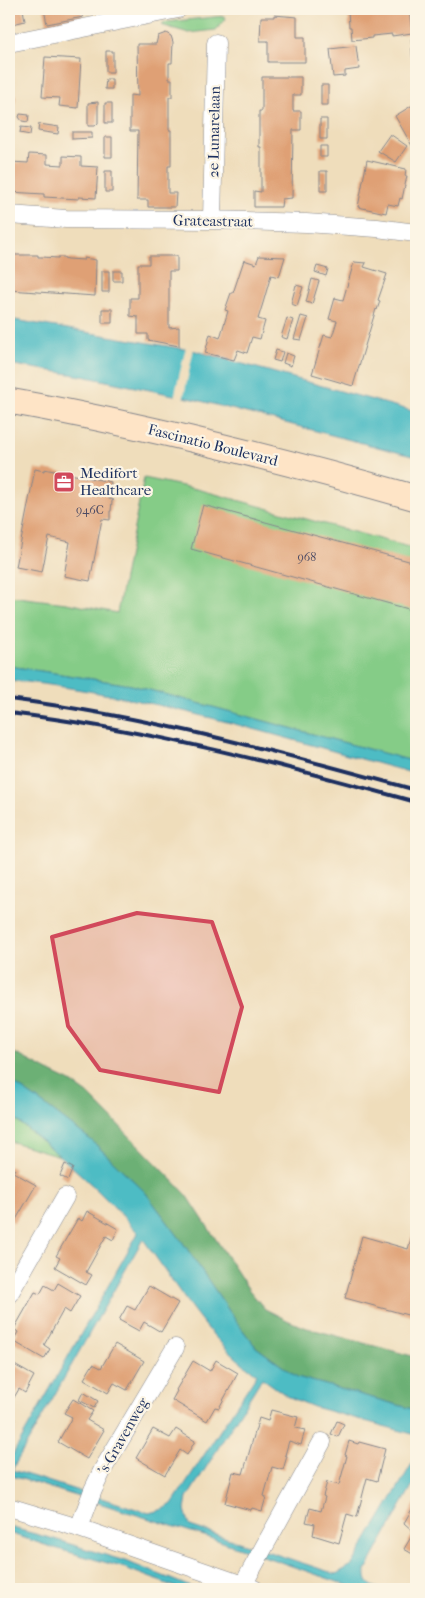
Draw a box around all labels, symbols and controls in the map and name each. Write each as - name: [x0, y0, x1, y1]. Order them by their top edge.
- street label: 2e Lunarelaan: [204, 86, 224, 178]
- street label: Grateastraat: [173, 211, 254, 231]
- street label: Fascinatio Boulevard: [146, 420, 281, 470]
- place label: Medifort Healthcare: [80, 464, 152, 499]
- office icon: Medifort Healthcare: [52, 470, 76, 494]
- house number: 946C: [76, 503, 104, 517]
- house number: 968: [298, 550, 316, 564]
- street label: 's-Gravenweg: [94, 1394, 153, 1478]

